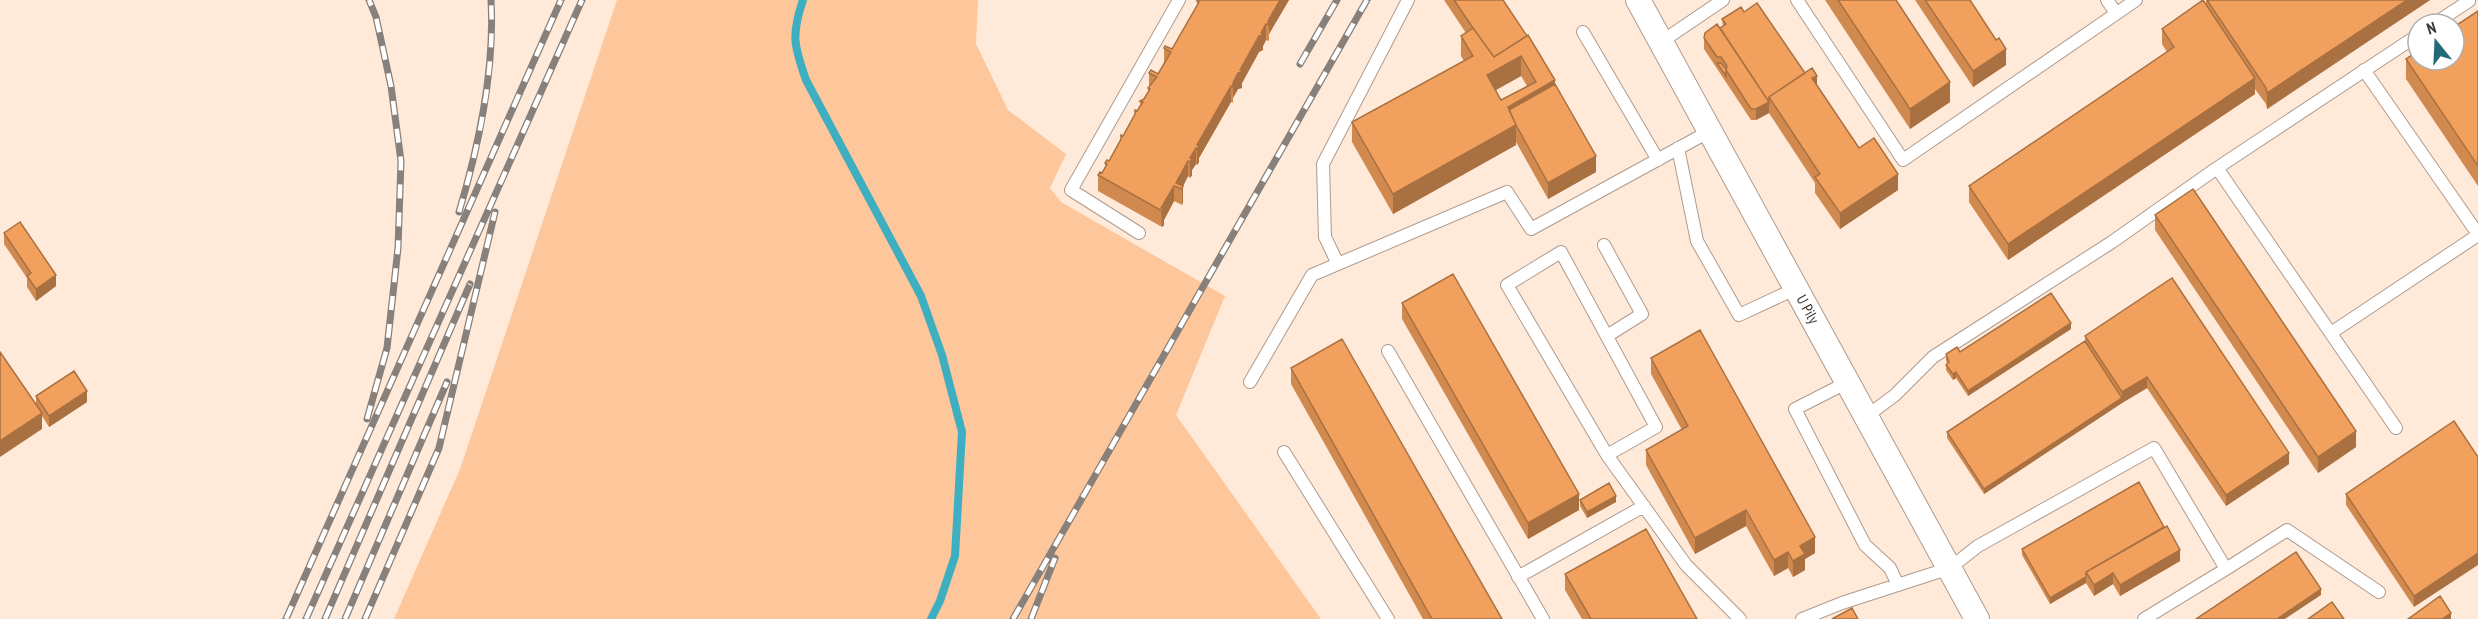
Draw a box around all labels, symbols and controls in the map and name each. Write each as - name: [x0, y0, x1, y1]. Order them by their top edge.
- north arrow: [2406, 12, 2466, 72]
- text: N: [2424, 17, 2439, 39]
- street label: U Pily: [1792, 291, 1824, 327]

